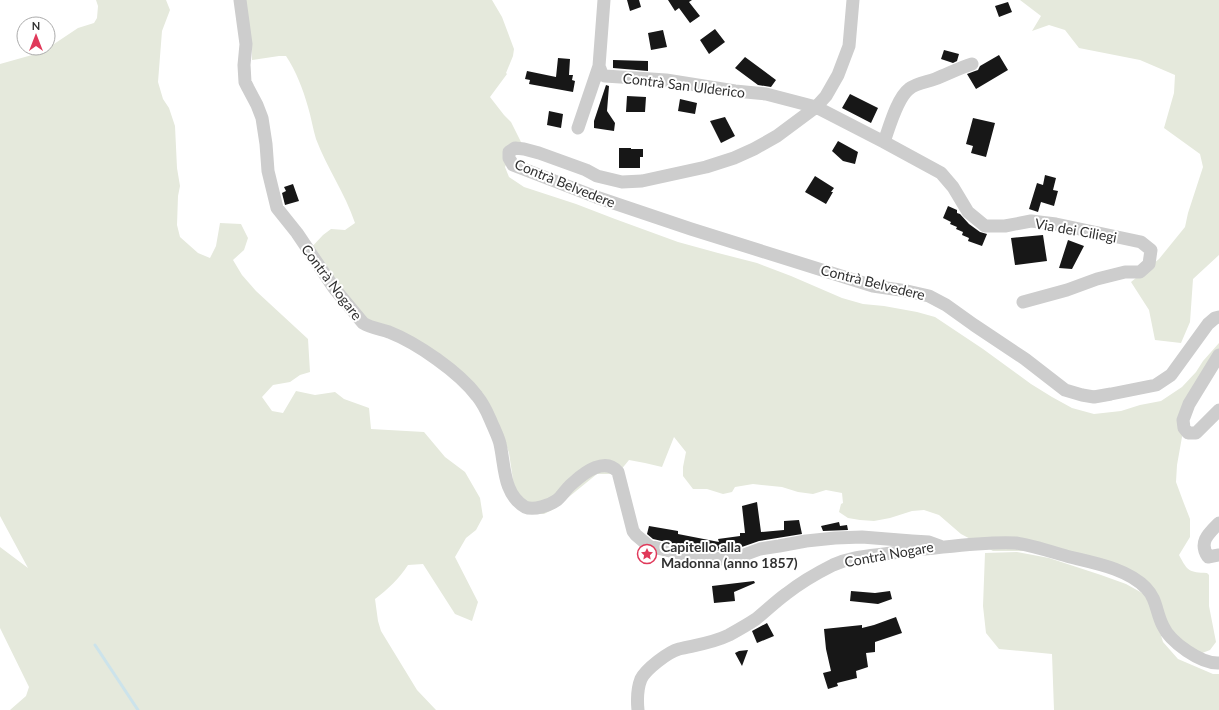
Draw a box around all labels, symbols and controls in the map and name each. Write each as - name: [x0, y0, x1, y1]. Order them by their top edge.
- north arrow: [16, 16, 56, 56]
- text: N: [32, 19, 40, 32]
- street label: Contrà San Ulderico: [622, 69, 746, 101]
- street label: Contrà Belvedere: [512, 155, 618, 211]
- street label: Via dei Ciliegi: [1034, 214, 1118, 246]
- street label: Contrà Nogare: [298, 241, 366, 323]
- street label: Contrà Belvedere: [819, 261, 927, 303]
- place label: Capitello alla Madonna (anno 1857): [661, 538, 798, 571]
- street label: Contrà Nogare: [843, 538, 935, 570]
- place icon: Capitello alla Madonna (anno 1857): [636, 543, 658, 565]

